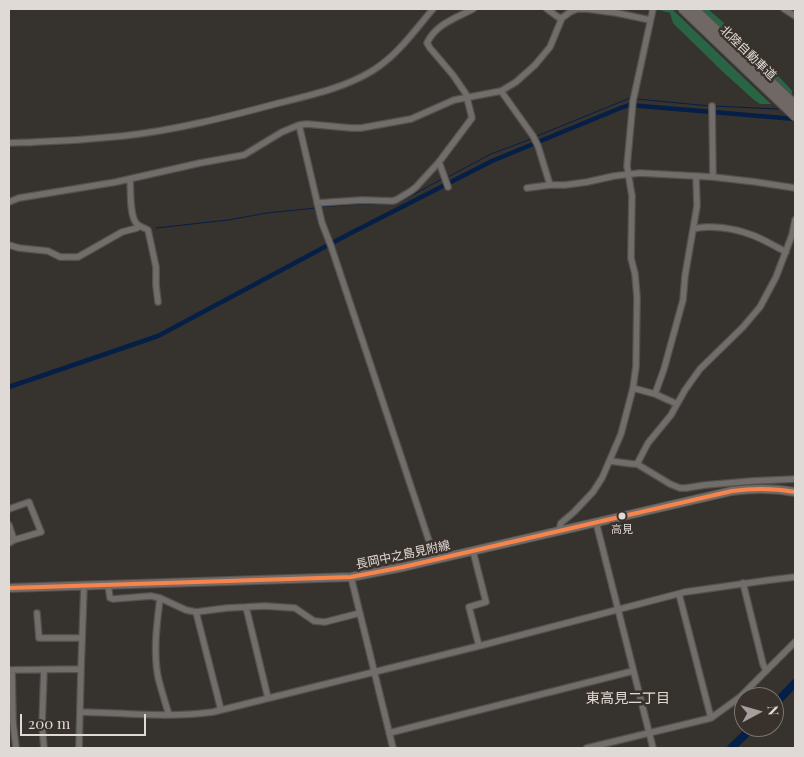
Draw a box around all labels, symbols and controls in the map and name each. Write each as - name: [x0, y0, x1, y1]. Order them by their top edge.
- street label: 北陸自動車道: [717, 23, 779, 83]
- marker: 高見: [617, 511, 627, 521]
- place label: 高見: [611, 523, 633, 537]
- street label: 長岡中之島見附線: [355, 538, 451, 572]
- north arrow: [734, 687, 784, 737]
- district label: 東高見二丁目: [586, 691, 670, 707]
- scale bar: [22, 704, 149, 736]
- text: N: [763, 704, 783, 716]
- text: 200 m: [28, 713, 70, 733]

